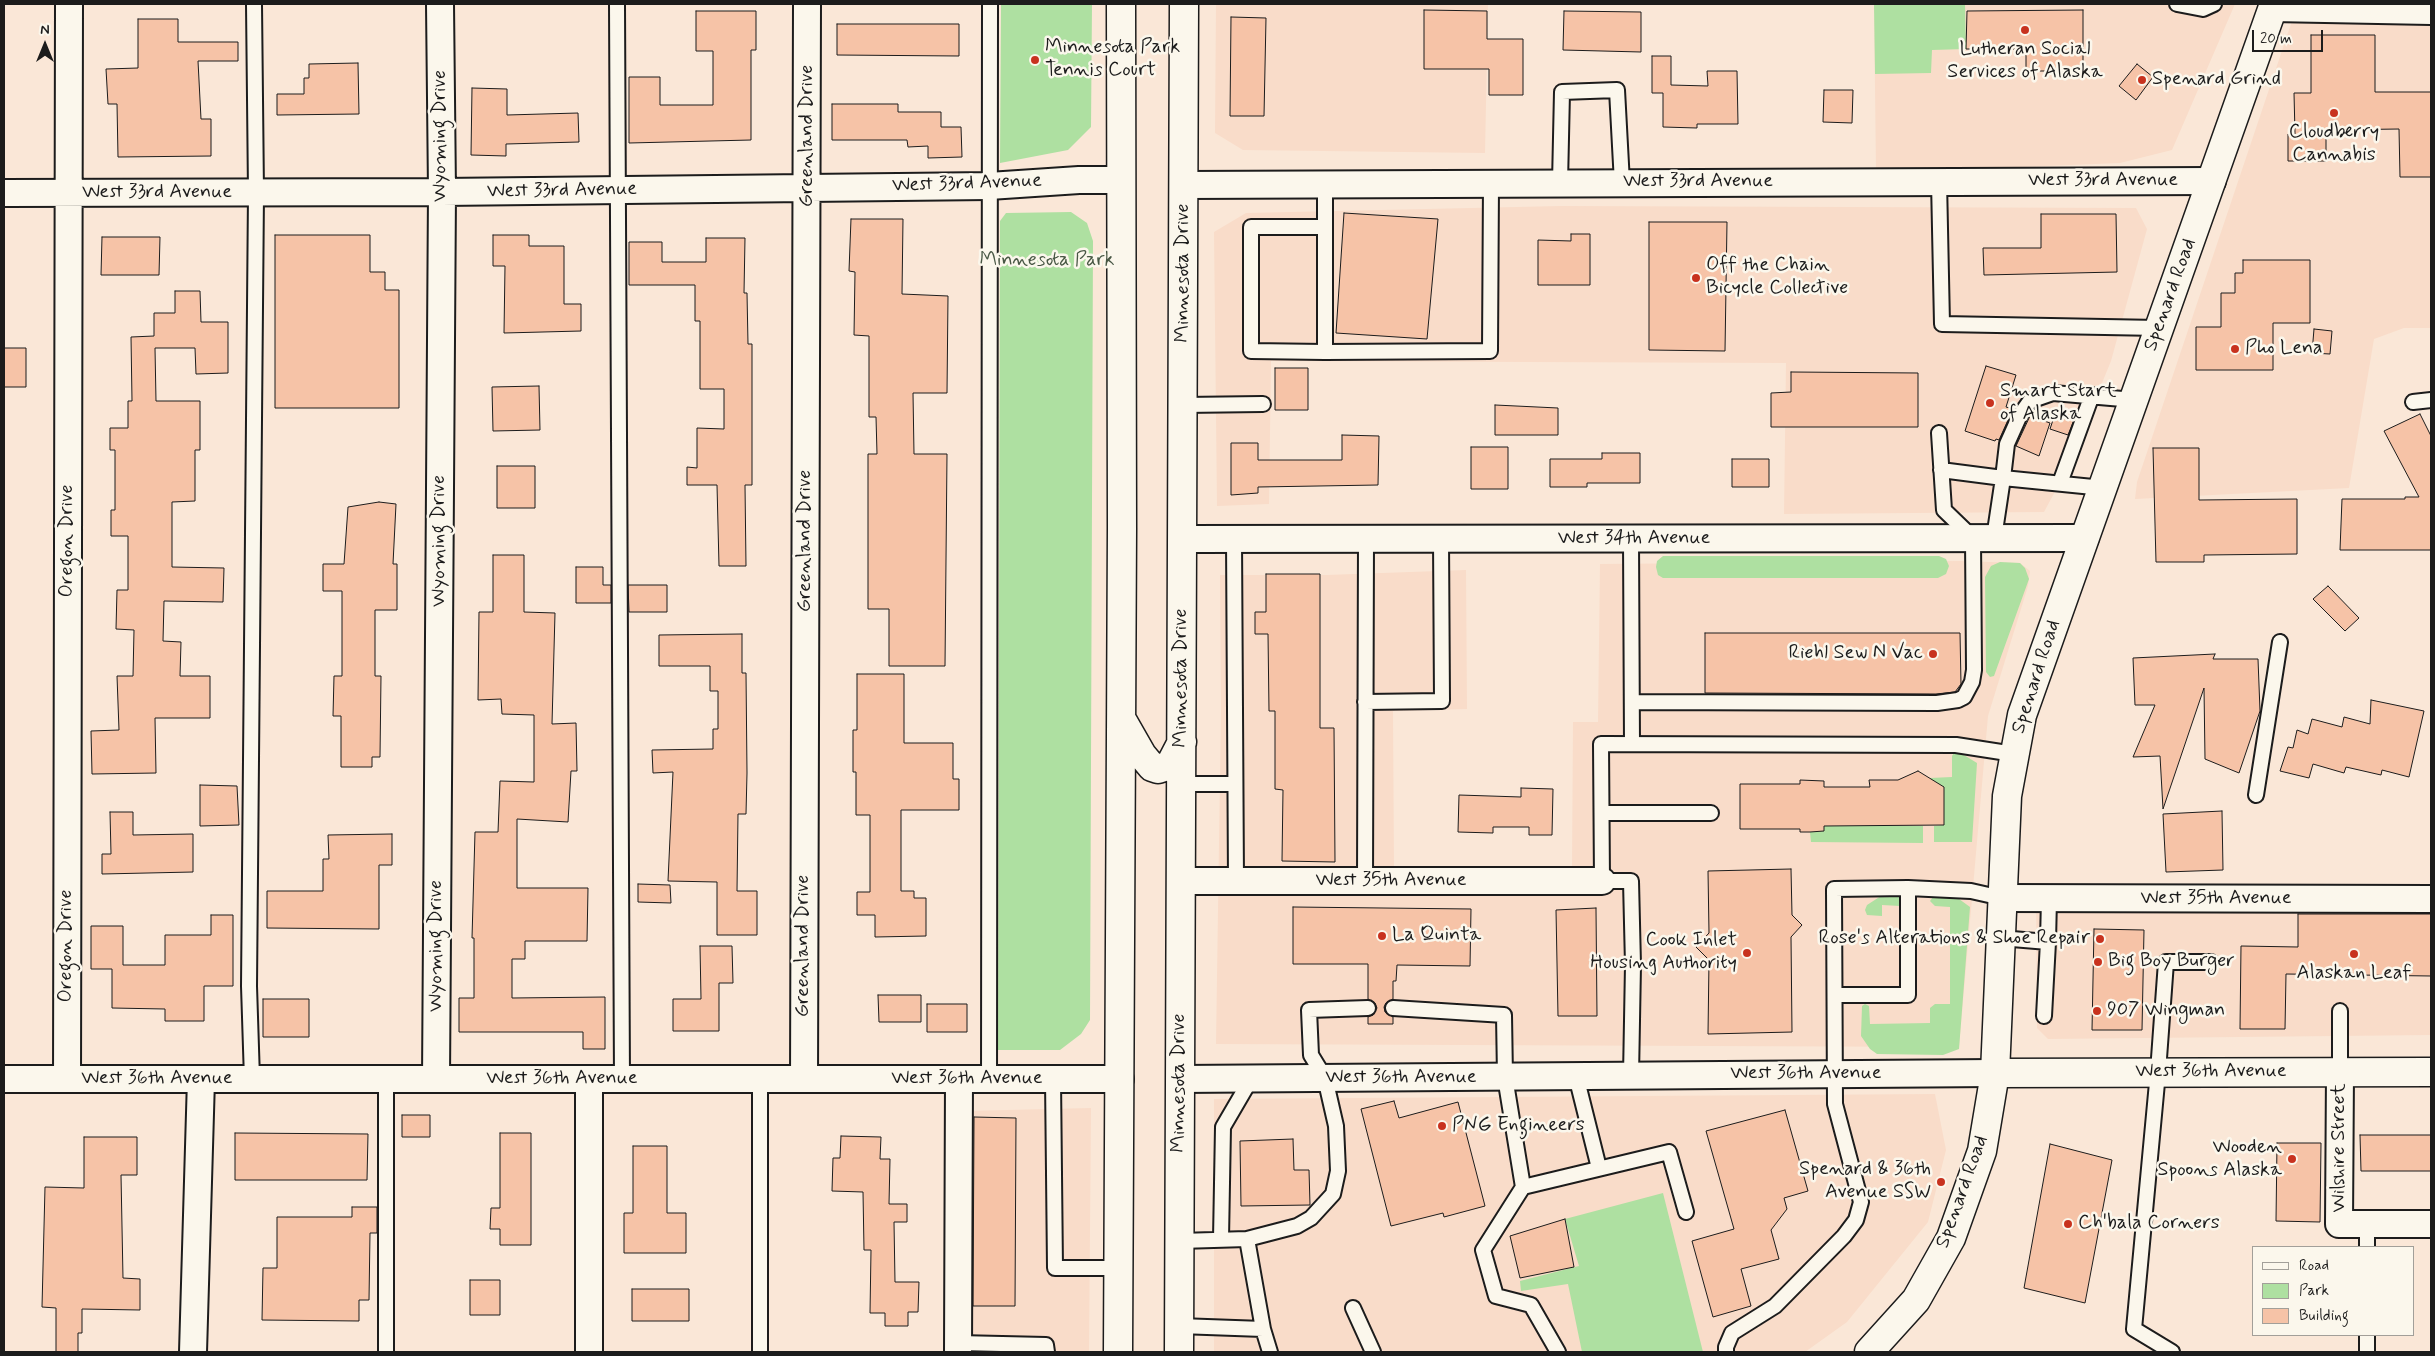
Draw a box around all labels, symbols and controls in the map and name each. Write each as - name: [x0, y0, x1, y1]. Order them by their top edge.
- north arrow: [20, 20, 70, 70]
- scale bar: [2255, 20, 2326, 52]
- text: N: [40, 21, 50, 39]
- marker: Lutheran Social Services of Alaska: [2019, 24, 2031, 36]
- text: 20 m: [2260, 29, 2292, 49]
- place label: Minnesota Park Tennis Court: [1045, 36, 1180, 83]
- place label: Lutheran Social Services of Alaska: [1947, 38, 2103, 85]
- marker: Minnesota Park Tennis Court: [1029, 54, 1041, 66]
- street label: Greenland Drive: [796, 65, 820, 207]
- place label: Spenard Grind: [2152, 68, 2281, 92]
- street label: Wyoming Drive: [429, 70, 453, 202]
- marker: Spenard Grind: [2136, 74, 2148, 86]
- marker: Cloudberry Cannabis: [2328, 107, 2340, 119]
- place label: Cloudberry Cannabis: [2289, 121, 2379, 168]
- street label: West 33rd Avenue: [892, 169, 1042, 199]
- street label: West 33rd Avenue: [2028, 169, 2178, 193]
- street label: West 33rd Avenue: [1623, 170, 1773, 194]
- street label: West 33rd Avenue: [487, 178, 637, 204]
- street label: West 33rd Avenue: [82, 181, 232, 205]
- street label: Minnesota Drive: [1172, 203, 1196, 343]
- street label: Spenard Road: [2140, 235, 2202, 355]
- park label: Minnesota Park: [979, 249, 1115, 273]
- place label: Off the Chain Bicycle Collective: [1706, 254, 1848, 301]
- marker: Off the Chain Bicycle Collective: [1690, 272, 1702, 284]
- place label: Pho Lena: [2245, 337, 2323, 361]
- marker: Pho Lena: [2229, 343, 2241, 355]
- place label: Smart Start of Alaska: [2000, 380, 2116, 427]
- marker: Smart Start of Alaska: [1984, 397, 1996, 409]
- street label: Greenland Drive: [794, 470, 818, 612]
- street label: Wyoming Drive: [428, 475, 452, 607]
- street label: Oregon Drive: [56, 485, 80, 597]
- street label: West 34th Avenue: [1558, 527, 1710, 551]
- street label: Minnesota Drive: [1170, 608, 1194, 748]
- street label: Spenard Road: [2007, 617, 2067, 737]
- place label: Riehl Sew N Vac: [1788, 642, 1923, 666]
- marker: Riehl Sew N Vac: [1927, 648, 1939, 660]
- street label: West 35th Avenue: [1315, 869, 1467, 893]
- street label: Greenland Drive: [792, 875, 816, 1017]
- street label: Wyoming Drive: [425, 880, 449, 1012]
- street label: West 35th Avenue: [2140, 887, 2292, 911]
- street label: Oregon Drive: [55, 890, 79, 1002]
- place label: La Quinta: [1392, 924, 1481, 948]
- place label: Rose's Alterations & Shoe Repair: [1819, 927, 2090, 951]
- place label: Cook Inlet Housing Authority: [1590, 929, 1737, 976]
- marker: La Quinta: [1376, 930, 1388, 942]
- marker: Rose's Alterations & Shoe Repair: [2094, 933, 2106, 945]
- marker: Cook Inlet Housing Authority: [1741, 947, 1753, 959]
- marker: Alaskan Leaf: [2348, 948, 2360, 960]
- place label: Big Boy Burger: [2108, 950, 2235, 974]
- marker: Big Boy Burger: [2092, 956, 2104, 968]
- place label: Alaskan Leaf: [2297, 962, 2411, 986]
- place label: 907 Wingman: [2107, 999, 2225, 1023]
- marker: 907 Wingman: [2091, 1005, 2103, 1017]
- street label: Minnesota Drive: [1168, 1013, 1192, 1153]
- street label: West 36th Avenue: [2135, 1060, 2287, 1084]
- street label: West 36th Avenue: [1730, 1062, 1882, 1086]
- street label: West 36th Avenue: [1325, 1066, 1477, 1090]
- street label: West 36th Avenue: [81, 1067, 233, 1091]
- street label: West 36th Avenue: [486, 1067, 638, 1091]
- street label: West 36th Avenue: [891, 1067, 1043, 1091]
- street label: Wilshire Street: [2328, 1084, 2352, 1212]
- place label: PNG Engineers: [1452, 1114, 1585, 1138]
- marker: PNG Engineers: [1436, 1120, 1448, 1132]
- street label: Spenard Road: [1932, 1132, 1994, 1252]
- place label: Wooden Spoons Alaska: [2157, 1136, 2282, 1183]
- marker: Wooden Spoons Alaska: [2286, 1153, 2298, 1165]
- place label: Spenard & 36th Avenue SSW: [1799, 1158, 1931, 1205]
- marker: Spenard & 36th Avenue SSW: [1935, 1176, 1947, 1188]
- place label: Ch'bala Corners: [2078, 1212, 2220, 1236]
- marker: Ch'bala Corners: [2062, 1218, 2074, 1230]
- legend: [2252, 1246, 2415, 1336]
- text: Road: [2299, 1256, 2329, 1276]
- text: Park: [2299, 1281, 2329, 1301]
- text: Building: [2299, 1306, 2349, 1326]

